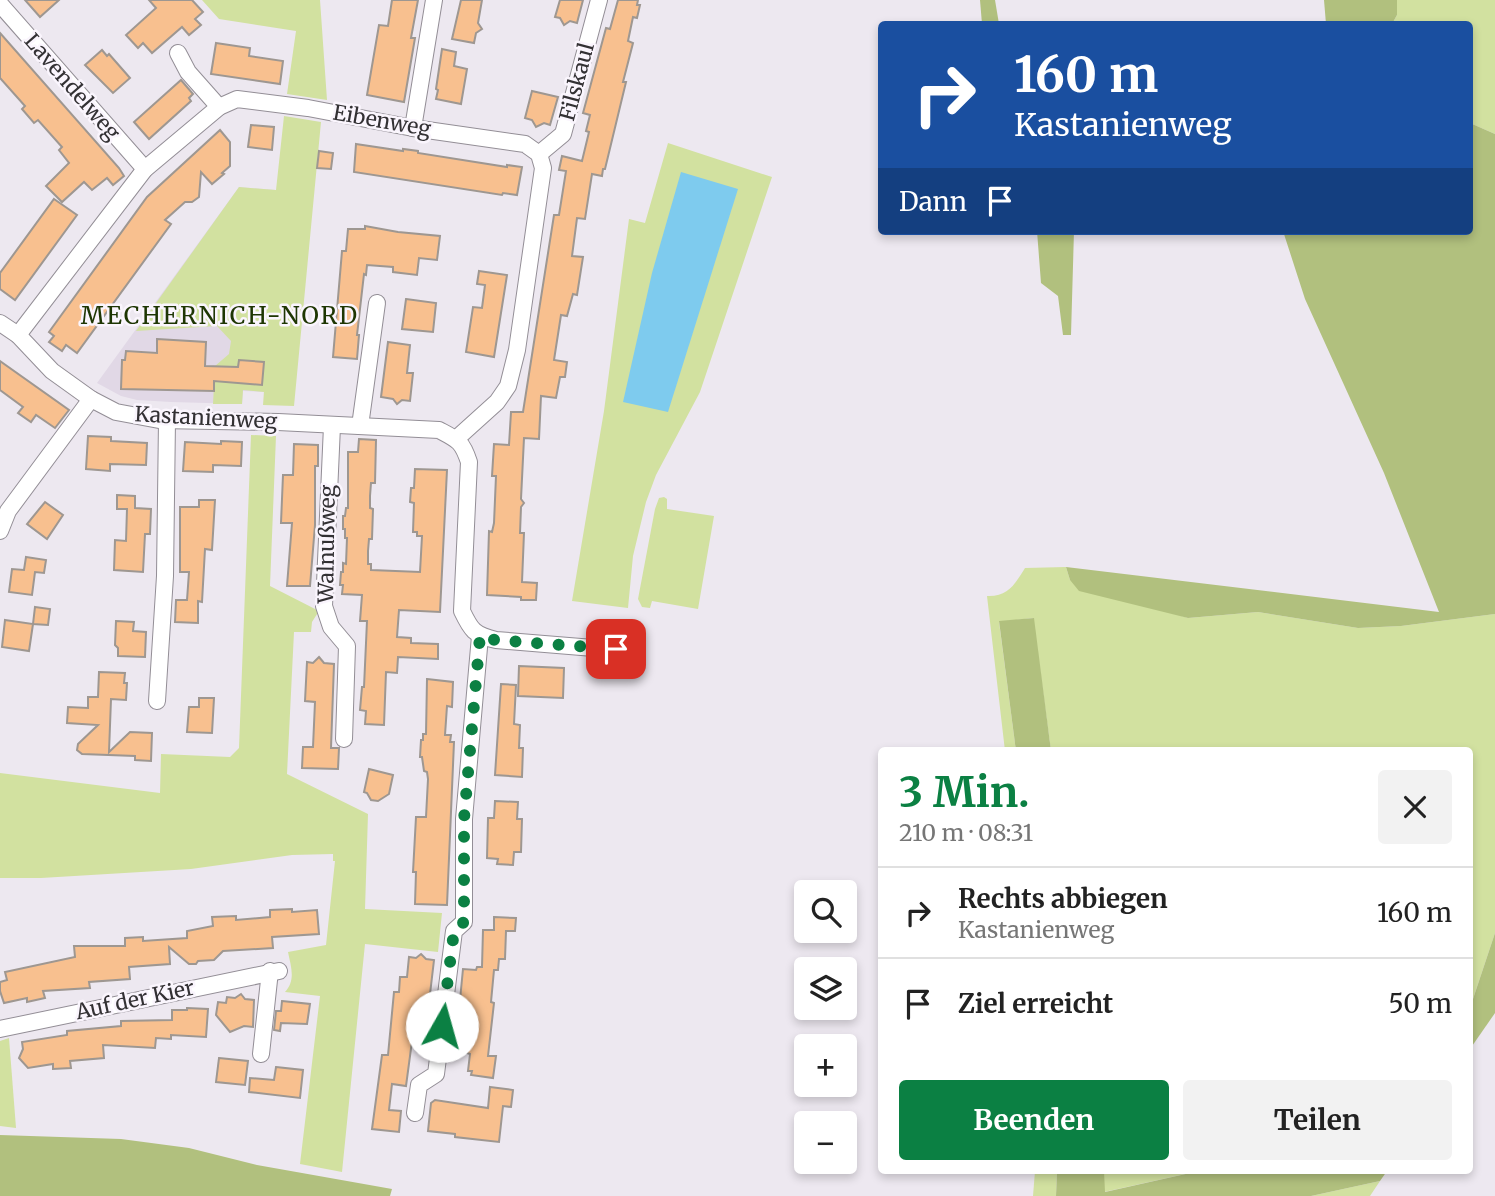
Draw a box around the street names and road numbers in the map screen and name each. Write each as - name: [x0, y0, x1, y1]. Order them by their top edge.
- street label: Lavendelweg: [19, 28, 126, 146]
- street label: Filskaul: [553, 39, 600, 124]
- street label: Eibenweg: [331, 99, 433, 142]
- street label: Kastanienweg: [134, 400, 278, 435]
- street label: Walnußweg: [312, 484, 341, 605]
- street label: Auf der Kier: [72, 974, 197, 1025]

